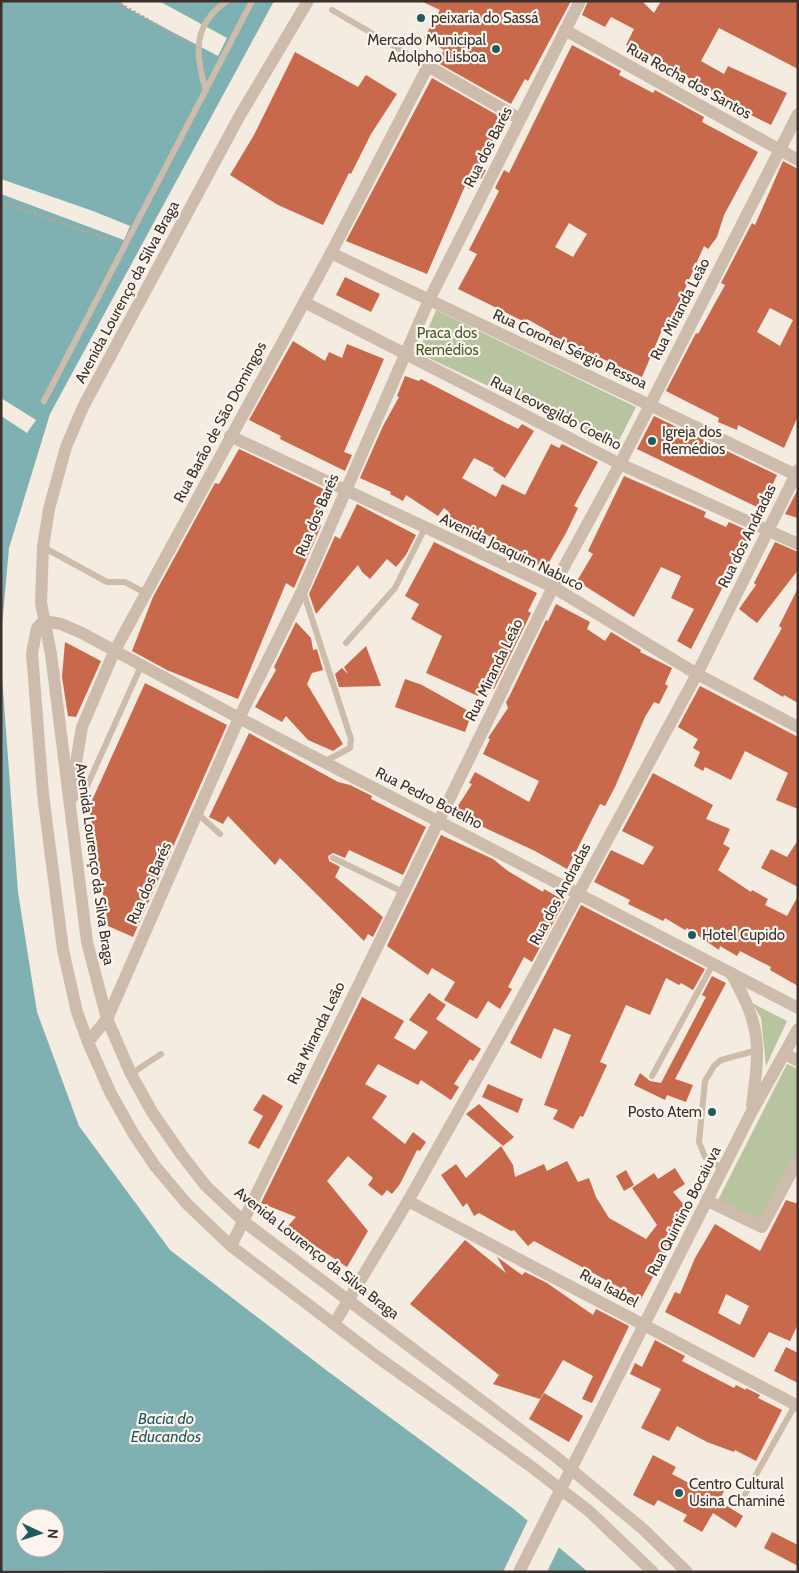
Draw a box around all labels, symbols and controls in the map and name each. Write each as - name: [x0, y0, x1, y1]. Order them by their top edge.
- place label: peixaria do Sassá: [431, 9, 539, 27]
- marker: peixaria do Sassá: [415, 12, 427, 24]
- place label: Mercado Municipal Adolpho Lisboa: [367, 31, 487, 66]
- street label: Rua Rocha dos Santos: [624, 39, 754, 123]
- marker: Mercado Municipal Adolpho Lisboa: [490, 43, 502, 55]
- street label: Rua dos Barés: [460, 104, 516, 190]
- street label: Avenida Lourenço da Silva Braga: [71, 197, 183, 386]
- street label: Rua Miranda Leão: [647, 255, 713, 363]
- street label: Rua Coronel Sérgio Pessoa: [490, 305, 651, 393]
- park label: Praca dos Remédios: [415, 324, 479, 359]
- street label: Rua Barão de São Domingos: [170, 338, 270, 506]
- street label: Rua Leovegildo Coelho: [487, 372, 625, 454]
- place label: Igreja dos Remédios: [662, 423, 725, 458]
- marker: Igreja dos Remédios: [646, 435, 658, 447]
- street label: Rua dos Barés: [292, 471, 342, 559]
- street label: Rua dos Andradas: [714, 481, 780, 591]
- street label: Avenida Joaquim Nabuco: [437, 509, 587, 595]
- street label: Rua Miranda Leão: [461, 616, 527, 724]
- street label: Avenida Lourenço da Silva Braga: [72, 762, 118, 967]
- street label: Rua Pedro Botelho: [373, 763, 485, 833]
- street label: Rua dos Barés: [123, 839, 175, 927]
- street label: Rua dos Andradas: [526, 840, 594, 948]
- place label: Hotel Cupido: [702, 926, 785, 944]
- marker: Hotel Cupido: [686, 929, 698, 941]
- street label: Rua Miranda Leão: [283, 979, 349, 1087]
- place label: Posto Atem: [628, 1103, 702, 1121]
- marker: Posto Atem: [706, 1106, 718, 1118]
- street label: Rua Quintino Bocaiuva: [644, 1142, 725, 1279]
- street label: Avenida Lourenço da Silva Braga: [231, 1183, 404, 1323]
- street label: Rua Isabel: [577, 1265, 642, 1311]
- water label: Bacia do Educandos: [131, 1409, 201, 1446]
- place label: Centro Cultural Usina Chaminé: [689, 1475, 785, 1510]
- marker: Centro Cultural Usina Chaminé: [673, 1487, 685, 1499]
- north arrow: [15, 1508, 65, 1558]
- text: N: [44, 1528, 62, 1539]

